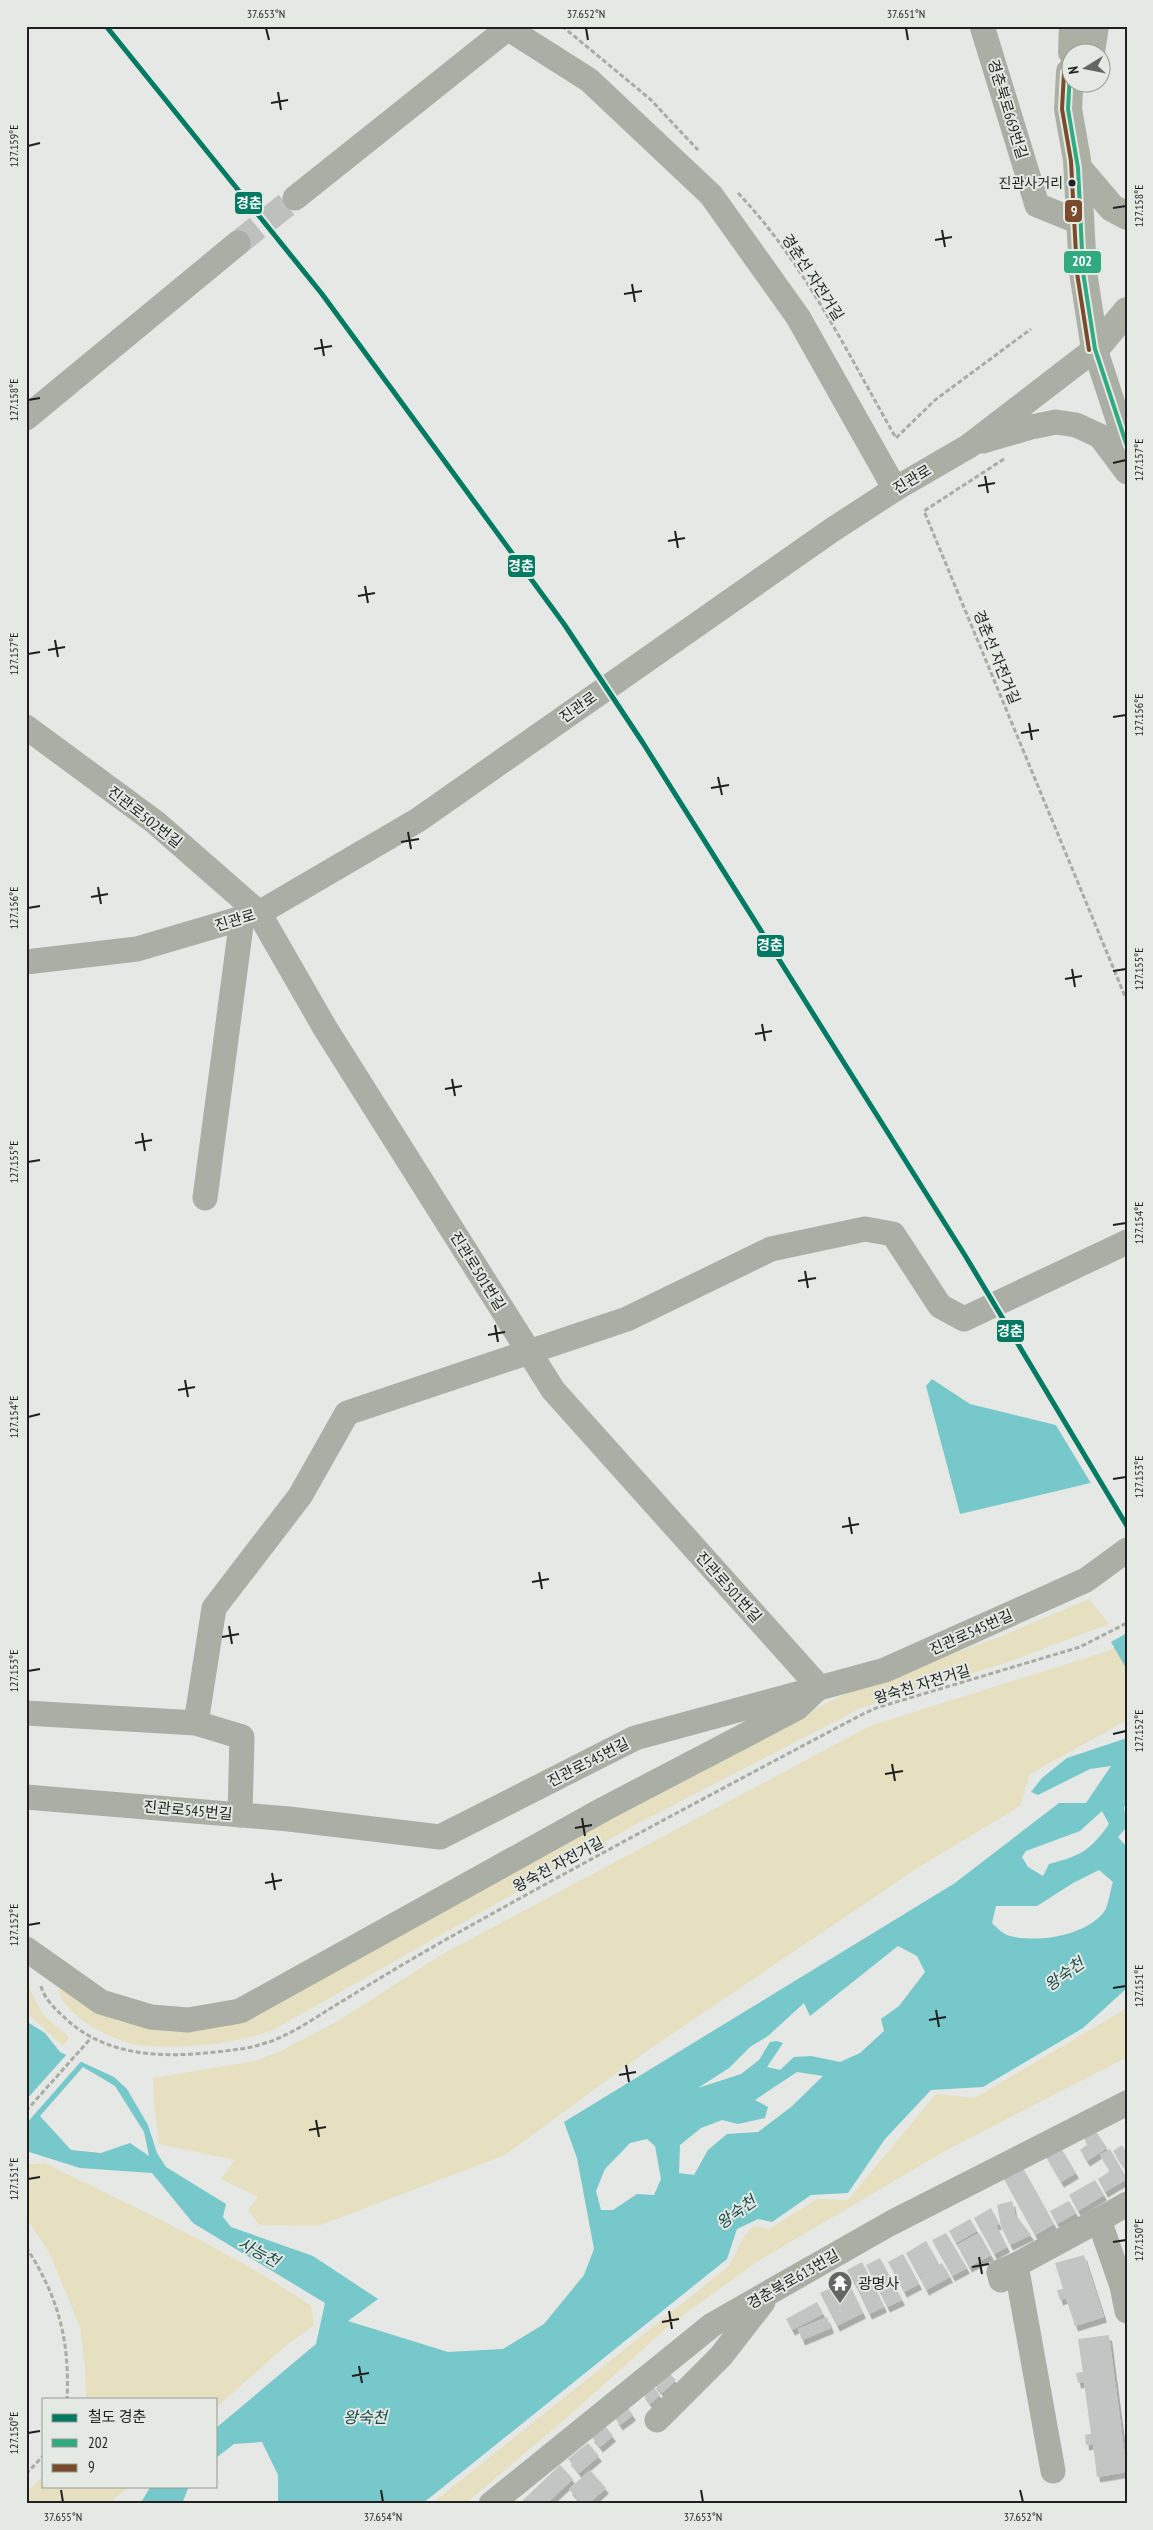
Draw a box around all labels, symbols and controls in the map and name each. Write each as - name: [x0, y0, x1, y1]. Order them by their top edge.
- text: 37.653°N: [247, 6, 285, 21]
- text: 37.652°N: [567, 6, 605, 21]
- text: 37.651°N: [887, 6, 925, 21]
- north arrow: [1060, 42, 1110, 92]
- street label: 경춘북로669번길: [984, 57, 1032, 161]
- text: N: [1064, 65, 1083, 76]
- text: 127.159°E: [6, 125, 21, 167]
- place label: 진관사거리: [999, 174, 1063, 192]
- marker: 진관사거리: [1067, 178, 1077, 188]
- text: 127.158°E: [1131, 185, 1146, 227]
- line badge: 경춘: [234, 191, 263, 215]
- text: 경춘: [236, 194, 262, 212]
- line badge: 9: [1064, 199, 1083, 223]
- text: 9: [1071, 202, 1078, 220]
- street label: 경춘선 자전거길: [778, 230, 848, 324]
- line badge: 202: [1063, 250, 1102, 274]
- text: 202: [1072, 252, 1092, 270]
- text: 127.158°E: [6, 379, 21, 421]
- text: 127.157°E: [1131, 439, 1146, 481]
- street label: 진관로: [889, 460, 935, 498]
- line badge: 경춘: [507, 554, 536, 578]
- text: 경춘: [508, 557, 534, 575]
- street label: 경춘선 자전거길: [970, 607, 1024, 707]
- text: 127.157°E: [6, 633, 21, 675]
- street label: 진관로: [556, 687, 600, 727]
- text: 127.156°E: [1131, 694, 1146, 736]
- street label: 진관로502번길: [104, 782, 186, 852]
- text: 127.156°E: [6, 887, 21, 929]
- street label: 진관로: [212, 905, 258, 935]
- line badge: 경춘: [756, 934, 785, 958]
- text: 경춘: [757, 936, 783, 954]
- text: 127.155°E: [1131, 948, 1146, 990]
- text: 127.155°E: [6, 1141, 21, 1183]
- text: 127.154°E: [1131, 1202, 1146, 1244]
- street label: 진관로501번길: [446, 1228, 510, 1314]
- line badge: 경춘: [996, 1319, 1025, 1343]
- text: 경춘: [997, 1322, 1023, 1340]
- text: 127.154°E: [6, 1396, 21, 1438]
- text: 127.153°E: [1131, 1456, 1146, 1498]
- street label: 진관로501번길: [692, 1547, 766, 1627]
- street label: 진관로545번길: [926, 1605, 1016, 1659]
- text: 127.153°E: [6, 1650, 21, 1692]
- street label: 왕숙천 자전거길: [872, 1660, 972, 1708]
- text: 127.152°E: [1131, 1710, 1146, 1752]
- street label: 진관로545번길: [544, 1733, 632, 1791]
- street label: 진관로545번길: [143, 1797, 233, 1823]
- street label: 왕숙천 자전거길: [509, 1832, 607, 1896]
- text: 127.152°E: [6, 1904, 21, 1946]
- water label: 왕숙천: [1040, 1952, 1090, 1995]
- text: 127.151°E: [1131, 1965, 1146, 2007]
- text: 127.151°E: [6, 2158, 21, 2200]
- water label: 왕숙천: [712, 2190, 762, 2233]
- text: 127.150°E: [1131, 2219, 1146, 2261]
- water label: 사능천: [235, 2233, 285, 2272]
- street label: 경춘북로613번길: [744, 2245, 842, 2313]
- temple icon: 광명사: [827, 2270, 853, 2304]
- place label: 광명사: [858, 2274, 900, 2293]
- legend: [42, 2398, 218, 2488]
- text: 철도 경춘: [88, 2407, 147, 2426]
- water label: 왕숙천: [343, 2407, 389, 2427]
- text: 127.150°E: [6, 2412, 21, 2454]
- text: 202: [88, 2433, 108, 2452]
- text: 9: [88, 2457, 95, 2476]
- text: 37.655°N: [44, 2509, 82, 2524]
- text: 37.654°N: [364, 2509, 402, 2524]
- text: 37.653°N: [684, 2509, 722, 2524]
- text: 37.652°N: [1004, 2509, 1042, 2524]

